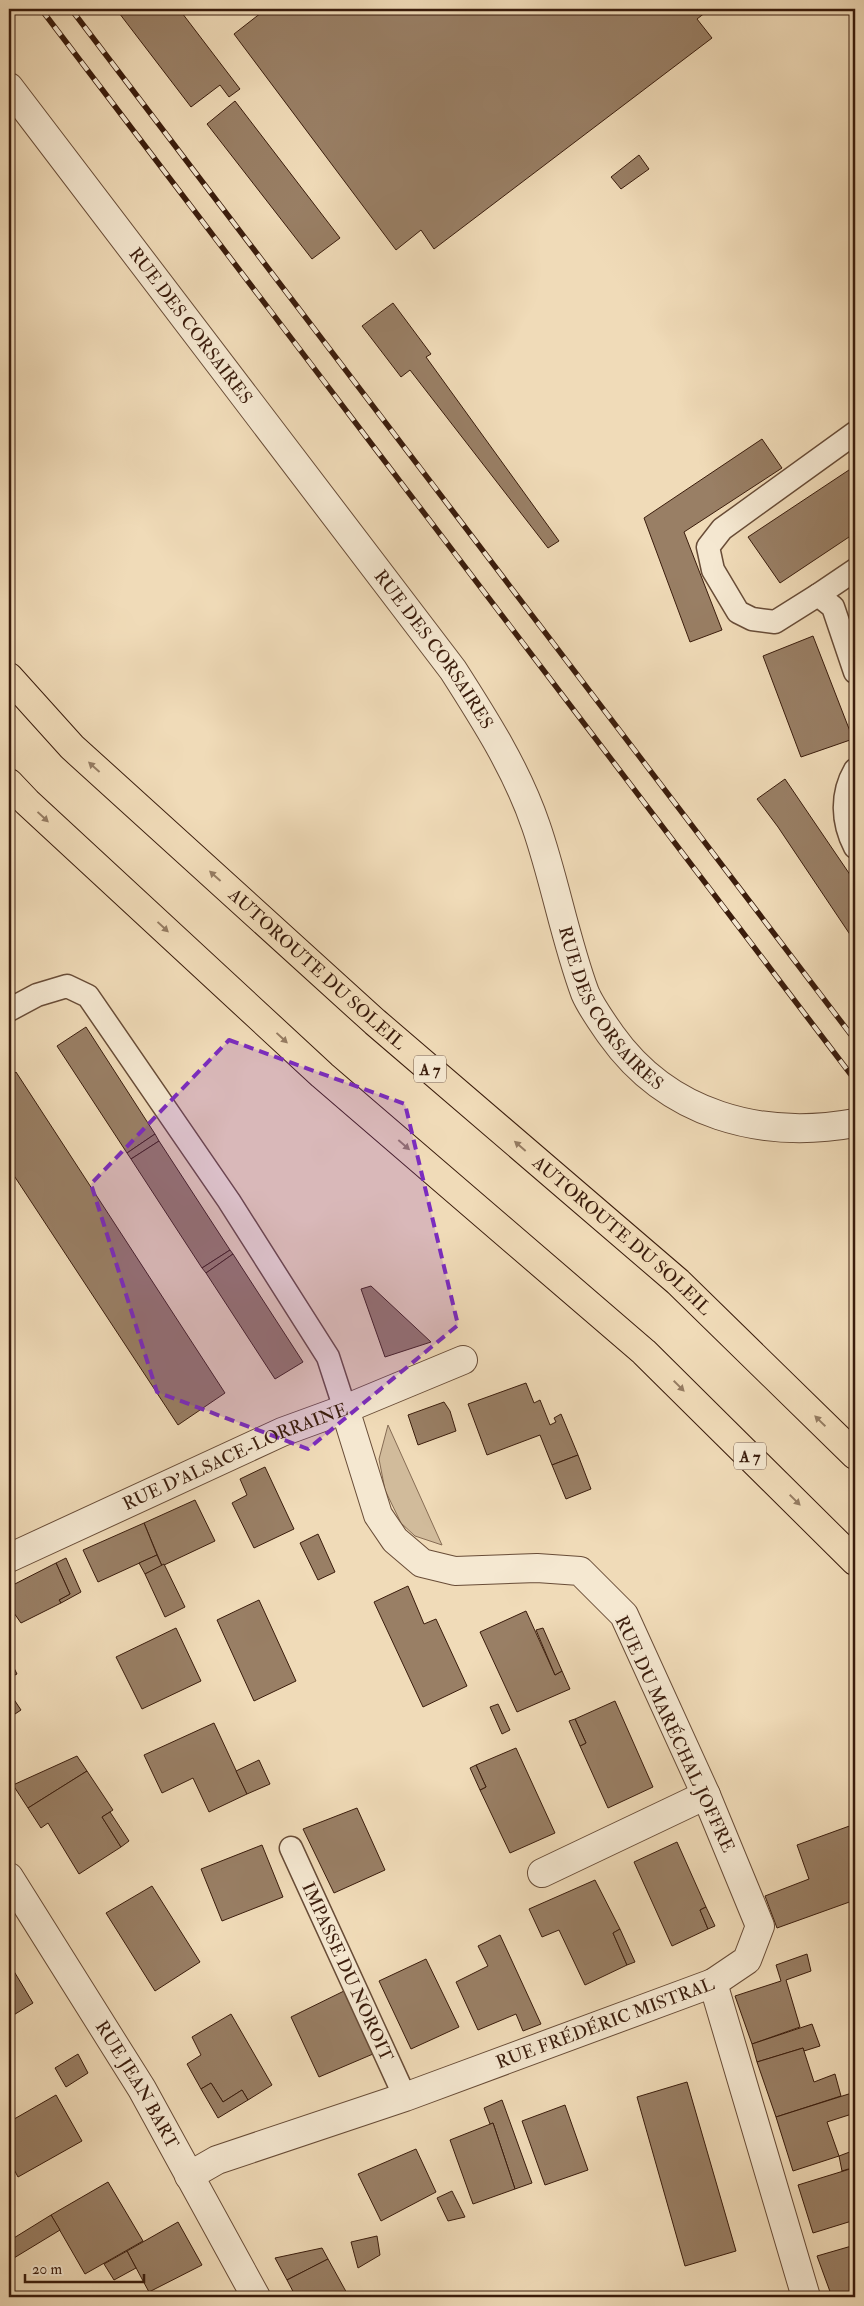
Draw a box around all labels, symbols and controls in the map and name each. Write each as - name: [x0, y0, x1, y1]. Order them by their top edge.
- street label: RUE DES CORSAIRES: [123, 243, 257, 409]
- street label: RUE DES CORSAIRES: [369, 565, 498, 733]
- one-way arrow: [89, 761, 101, 773]
- one-way arrow: [37, 811, 49, 823]
- one-way arrow: [208, 871, 221, 882]
- street label: AUTOROUTE DU SOLEIL: [223, 883, 410, 1055]
- one-way arrow: [156, 921, 168, 933]
- street label: RUE DES CORSAIRES: [553, 924, 668, 1095]
- one-way arrow: [276, 1032, 288, 1044]
- road number: A 7: [414, 1056, 446, 1082]
- one-way arrow: [398, 1139, 410, 1150]
- one-way arrow: [514, 1141, 527, 1152]
- street label: AUTOROUTE DU SOLEIL: [527, 1151, 716, 1320]
- one-way arrow: [673, 1380, 685, 1392]
- street label: RUE D'ALSACE-LORRAINE: [119, 1398, 351, 1516]
- one-way arrow: [815, 1416, 827, 1428]
- road number: A 7: [734, 1442, 766, 1470]
- one-way arrow: [788, 1494, 800, 1506]
- street label: RUE DU MARÉCHAL JOFFRE: [609, 1612, 740, 1856]
- street label: IMPASSE DU NOROIT: [296, 1879, 398, 2066]
- street label: RUE FRÉDÉRIC MISTRAL: [493, 1972, 718, 2074]
- street label: RUE JEAN BART: [90, 2016, 184, 2153]
- scale bar: [25, 2251, 144, 2283]
- text: 20 m: [32, 2260, 62, 2279]

